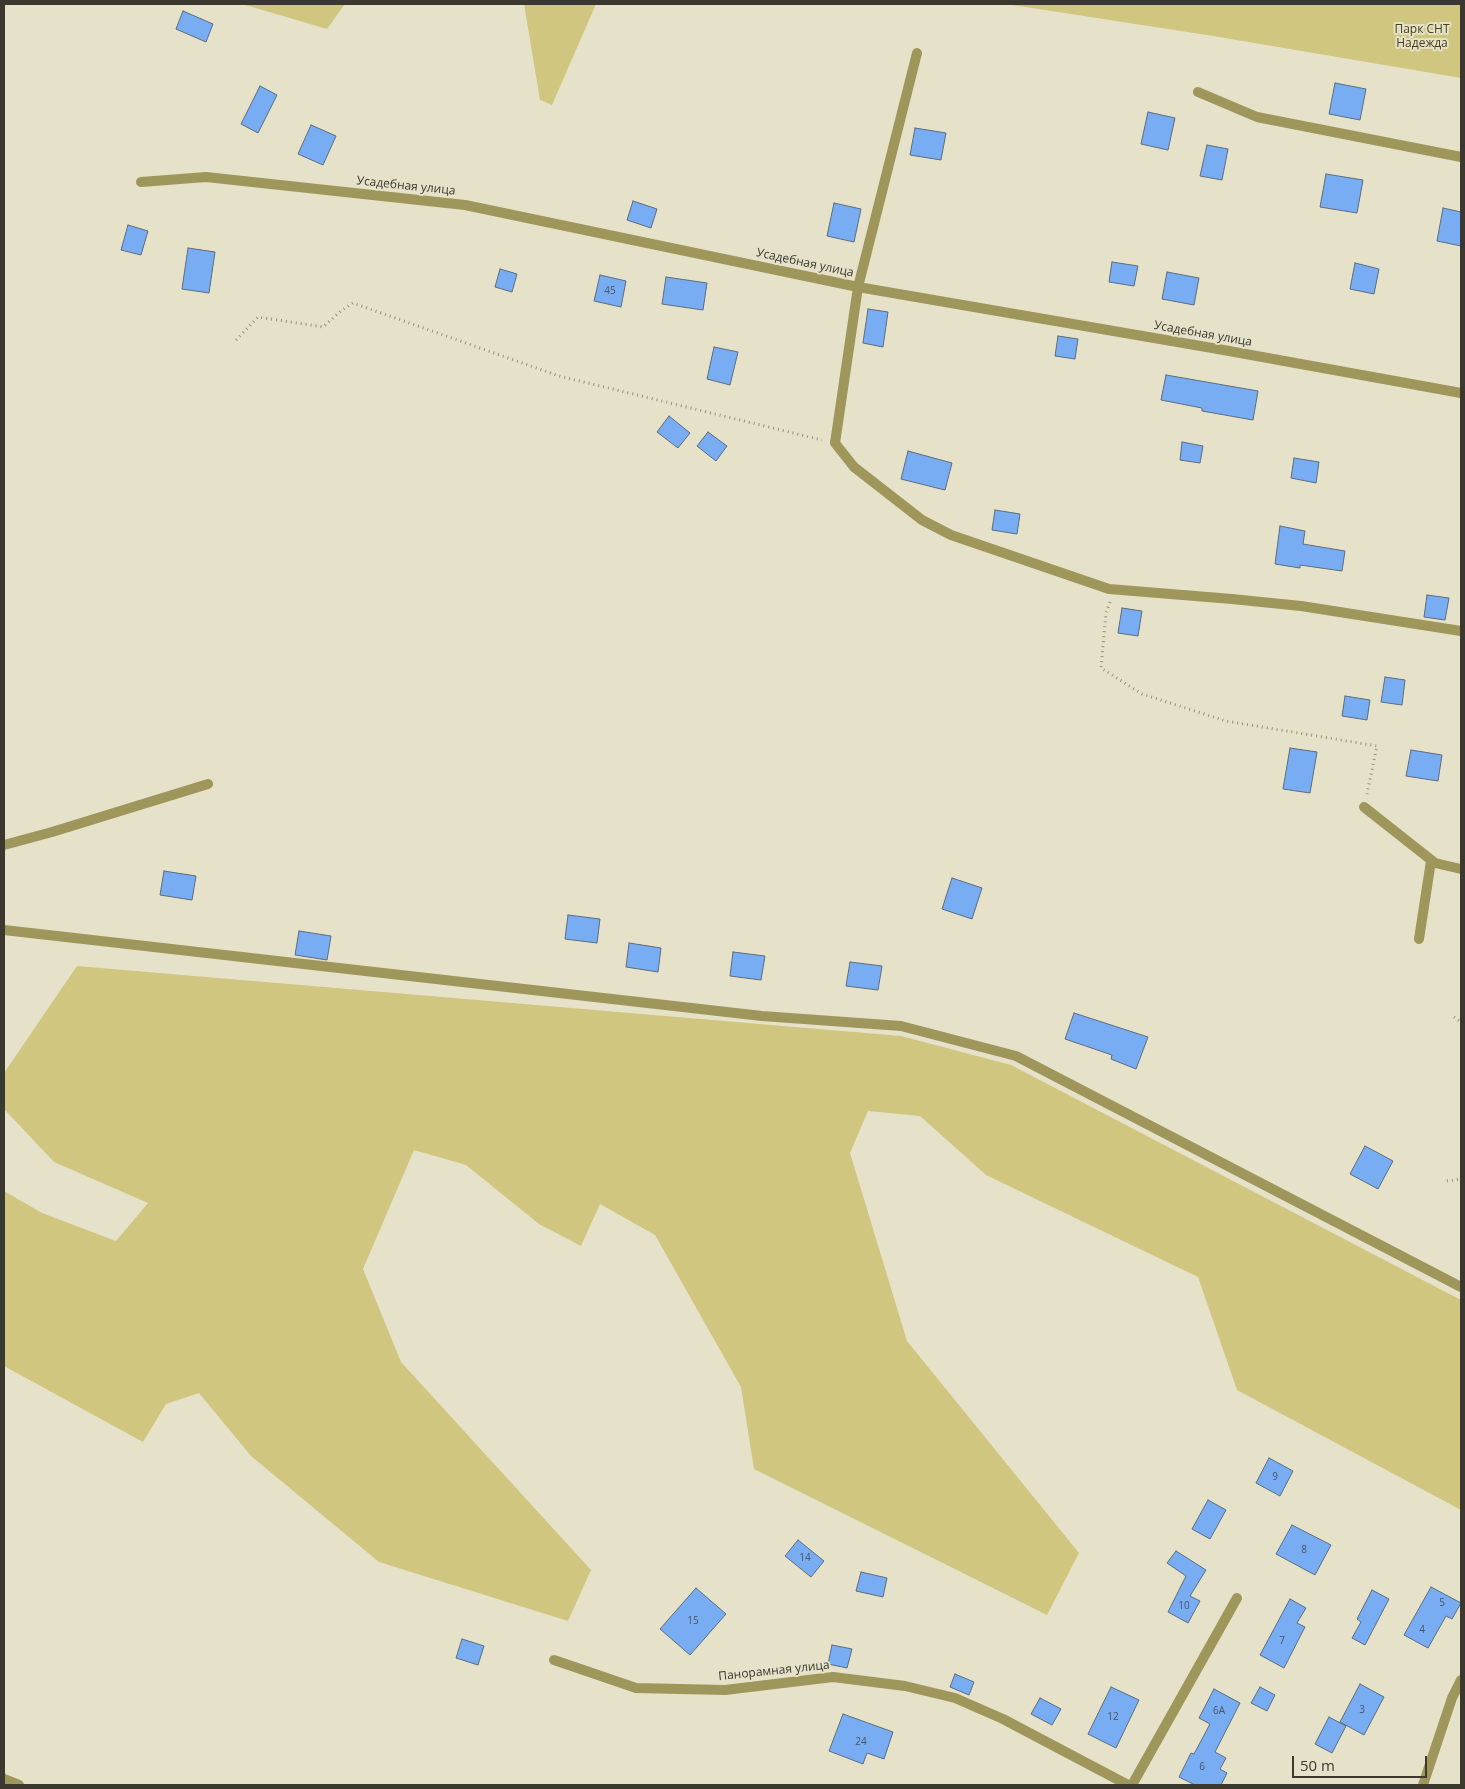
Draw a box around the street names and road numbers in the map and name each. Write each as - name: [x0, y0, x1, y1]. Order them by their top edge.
- street label: Усадебная улица: [356, 174, 456, 198]
- street label: Усадебная улица: [755, 246, 855, 280]
- street label: Усадебная улица: [1153, 318, 1253, 350]
- street label: Панорамная улица: [718, 1658, 830, 1684]

